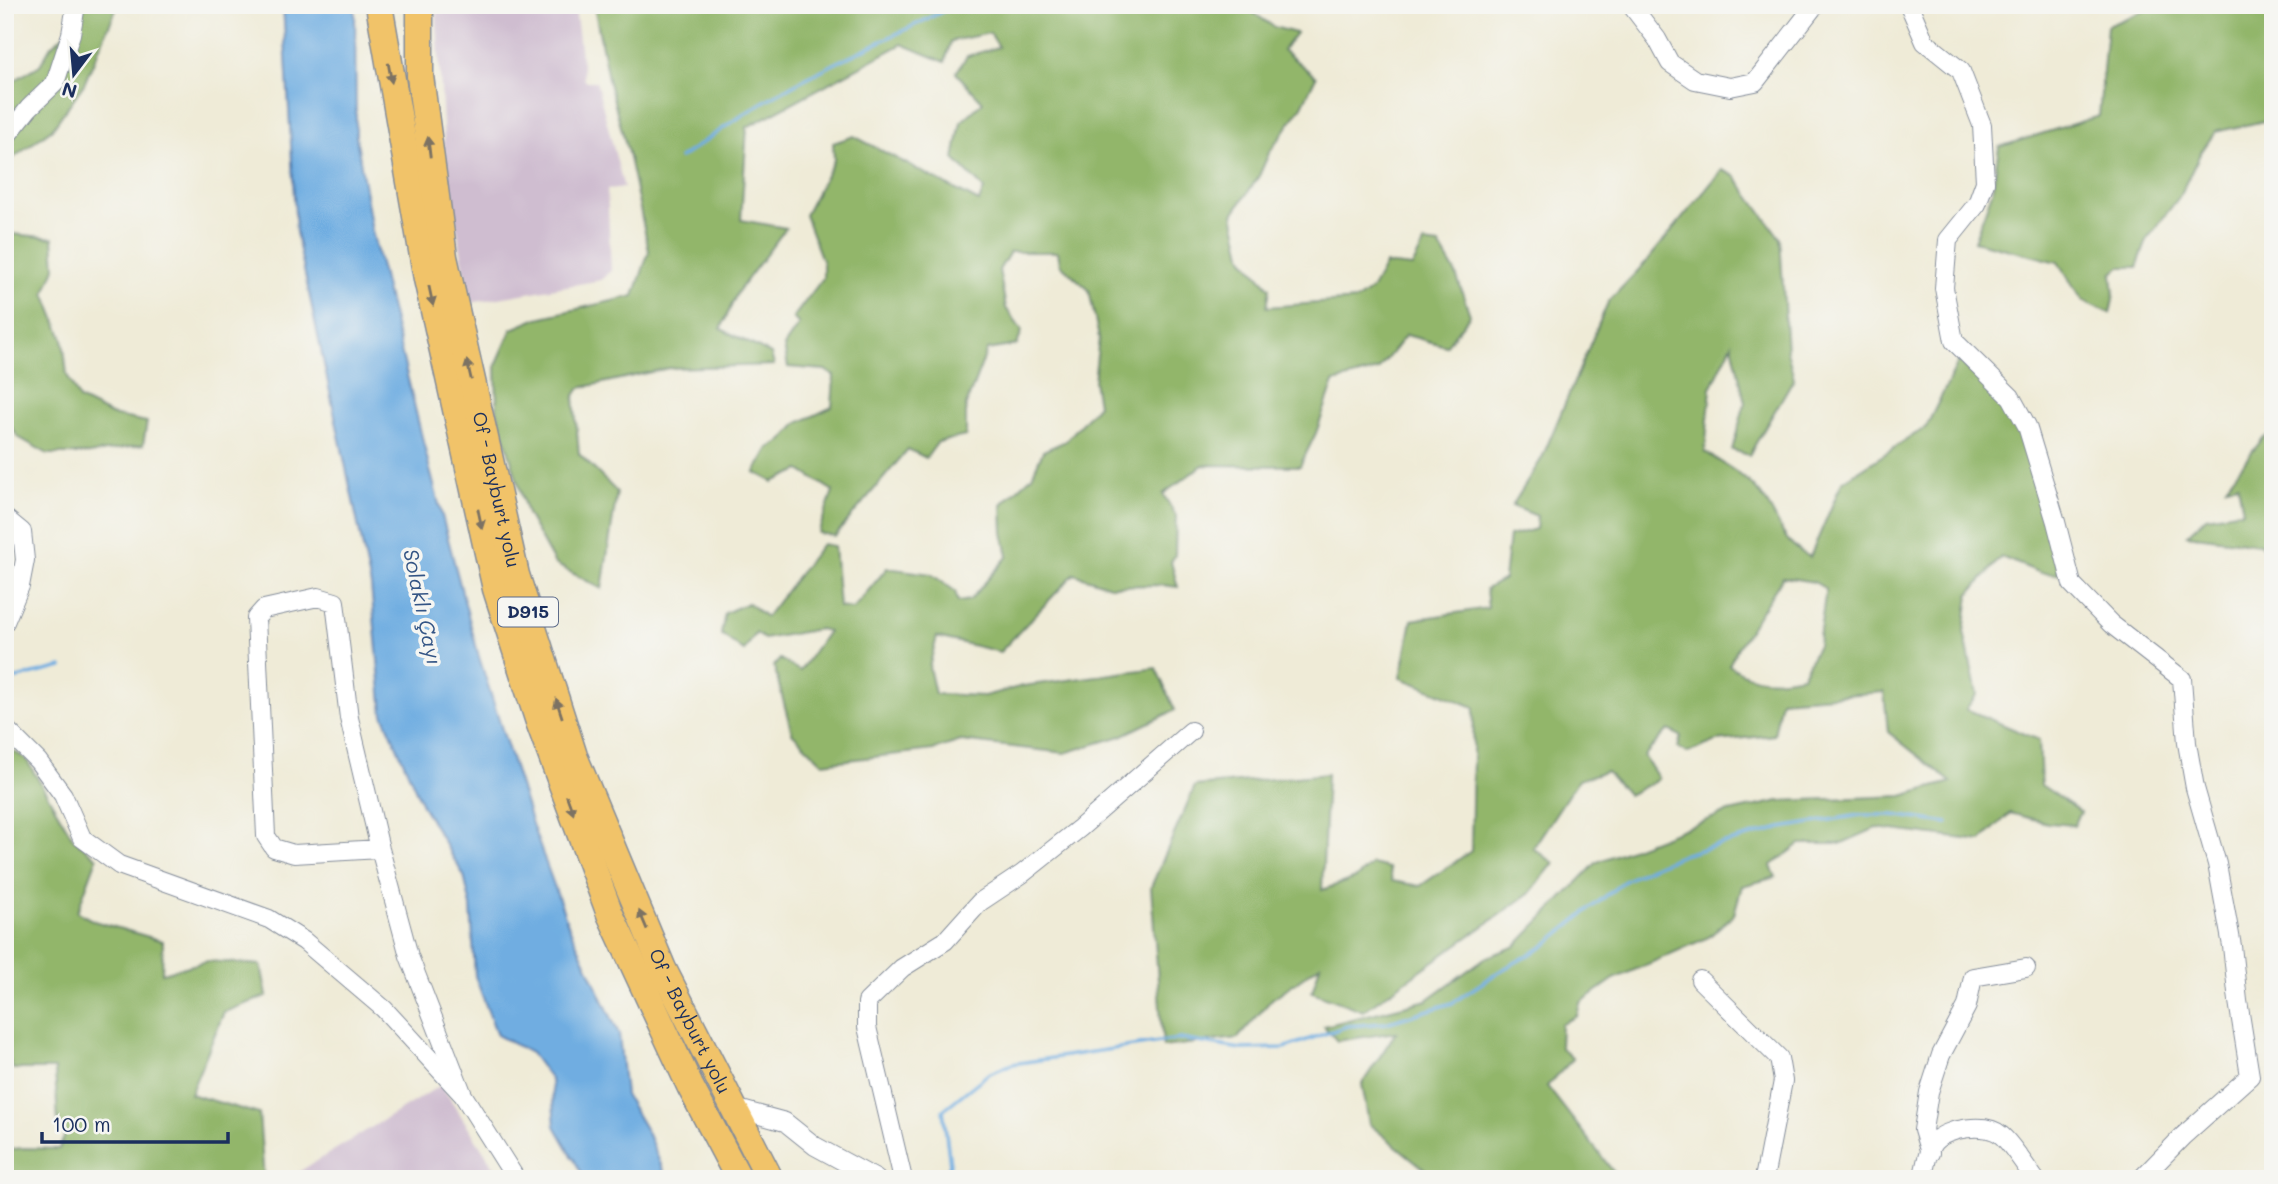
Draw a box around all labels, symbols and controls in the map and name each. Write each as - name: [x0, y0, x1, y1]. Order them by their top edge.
- north arrow: [38, 38, 108, 108]
- one-way arrow: [385, 62, 396, 84]
- text: N: [59, 77, 80, 105]
- one-way arrow: [423, 136, 434, 158]
- one-way arrow: [426, 285, 437, 307]
- one-way arrow: [464, 359, 475, 381]
- street label: Of - Bayburt yolu: [467, 409, 527, 570]
- one-way arrow: [475, 508, 486, 530]
- water label: Solaklı Çayı: [398, 546, 449, 667]
- road number: D915: [498, 598, 558, 626]
- one-way arrow: [553, 698, 564, 719]
- one-way arrow: [565, 795, 576, 816]
- one-way arrow: [637, 909, 648, 930]
- street label: Of - Bayburt yolu: [644, 944, 737, 1097]
- scale bar: [42, 1100, 228, 1144]
- text: 100 m: [52, 1110, 111, 1137]

